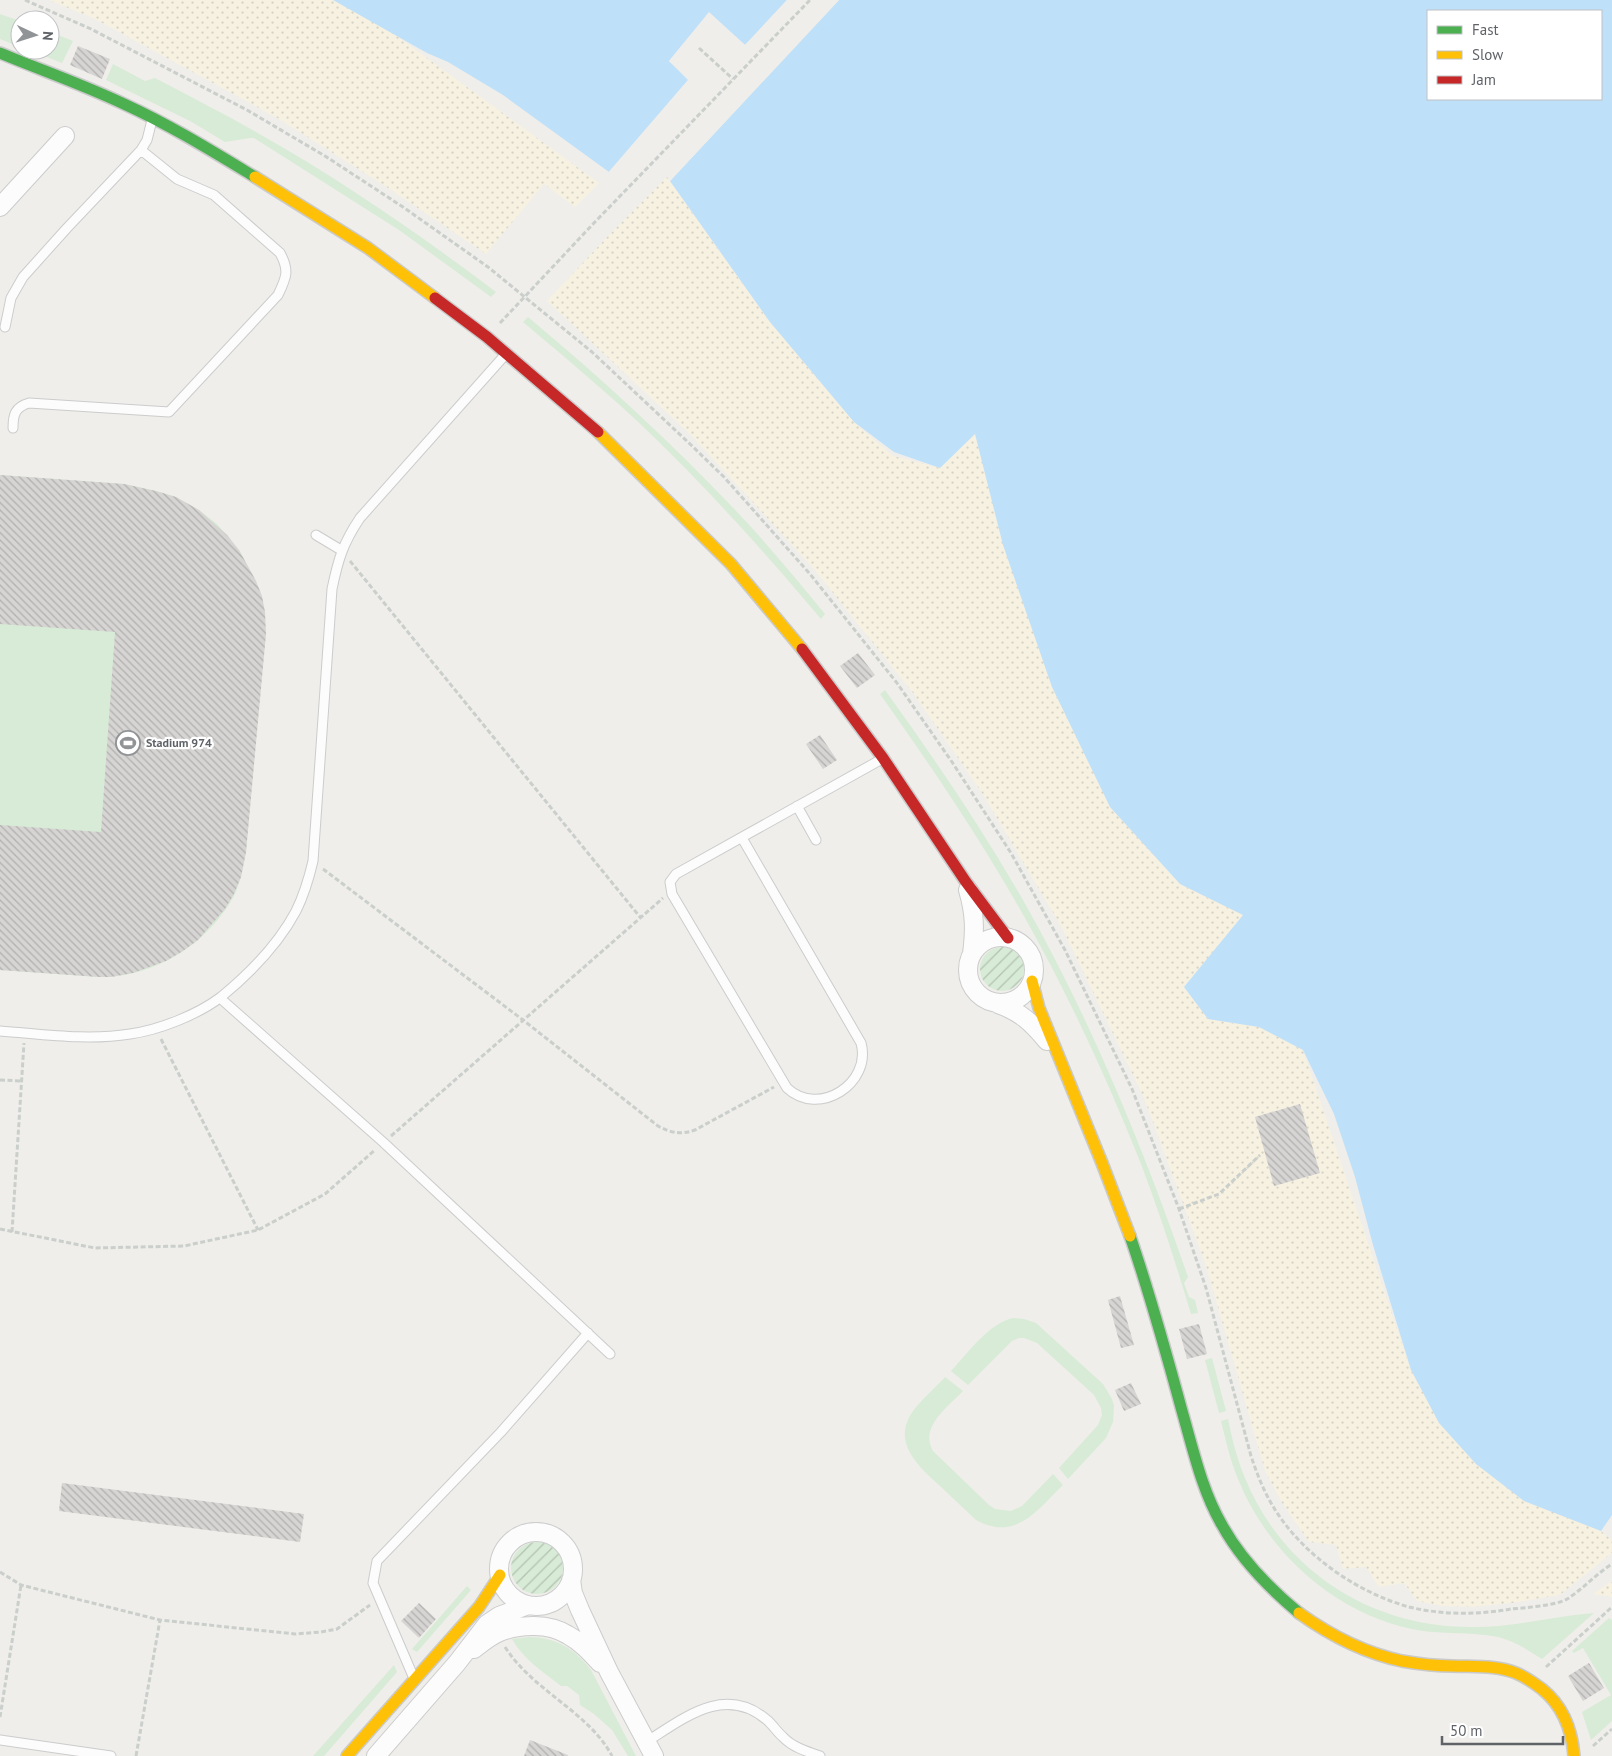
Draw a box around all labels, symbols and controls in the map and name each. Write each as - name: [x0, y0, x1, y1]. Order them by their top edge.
- north arrow: [10, 10, 60, 60]
- legend: [1427, 10, 1602, 100]
- text: Fast: [1472, 20, 1499, 39]
- text: N: [39, 31, 57, 41]
- text: Slow: [1472, 45, 1503, 64]
- text: Jam: [1471, 70, 1496, 89]
- sports icon: Stadium 974: [115, 730, 141, 756]
- place label: Stadium 974: [146, 735, 212, 750]
- scale bar: [1442, 1714, 1563, 1746]
- text: 50 m: [1450, 1721, 1483, 1740]

